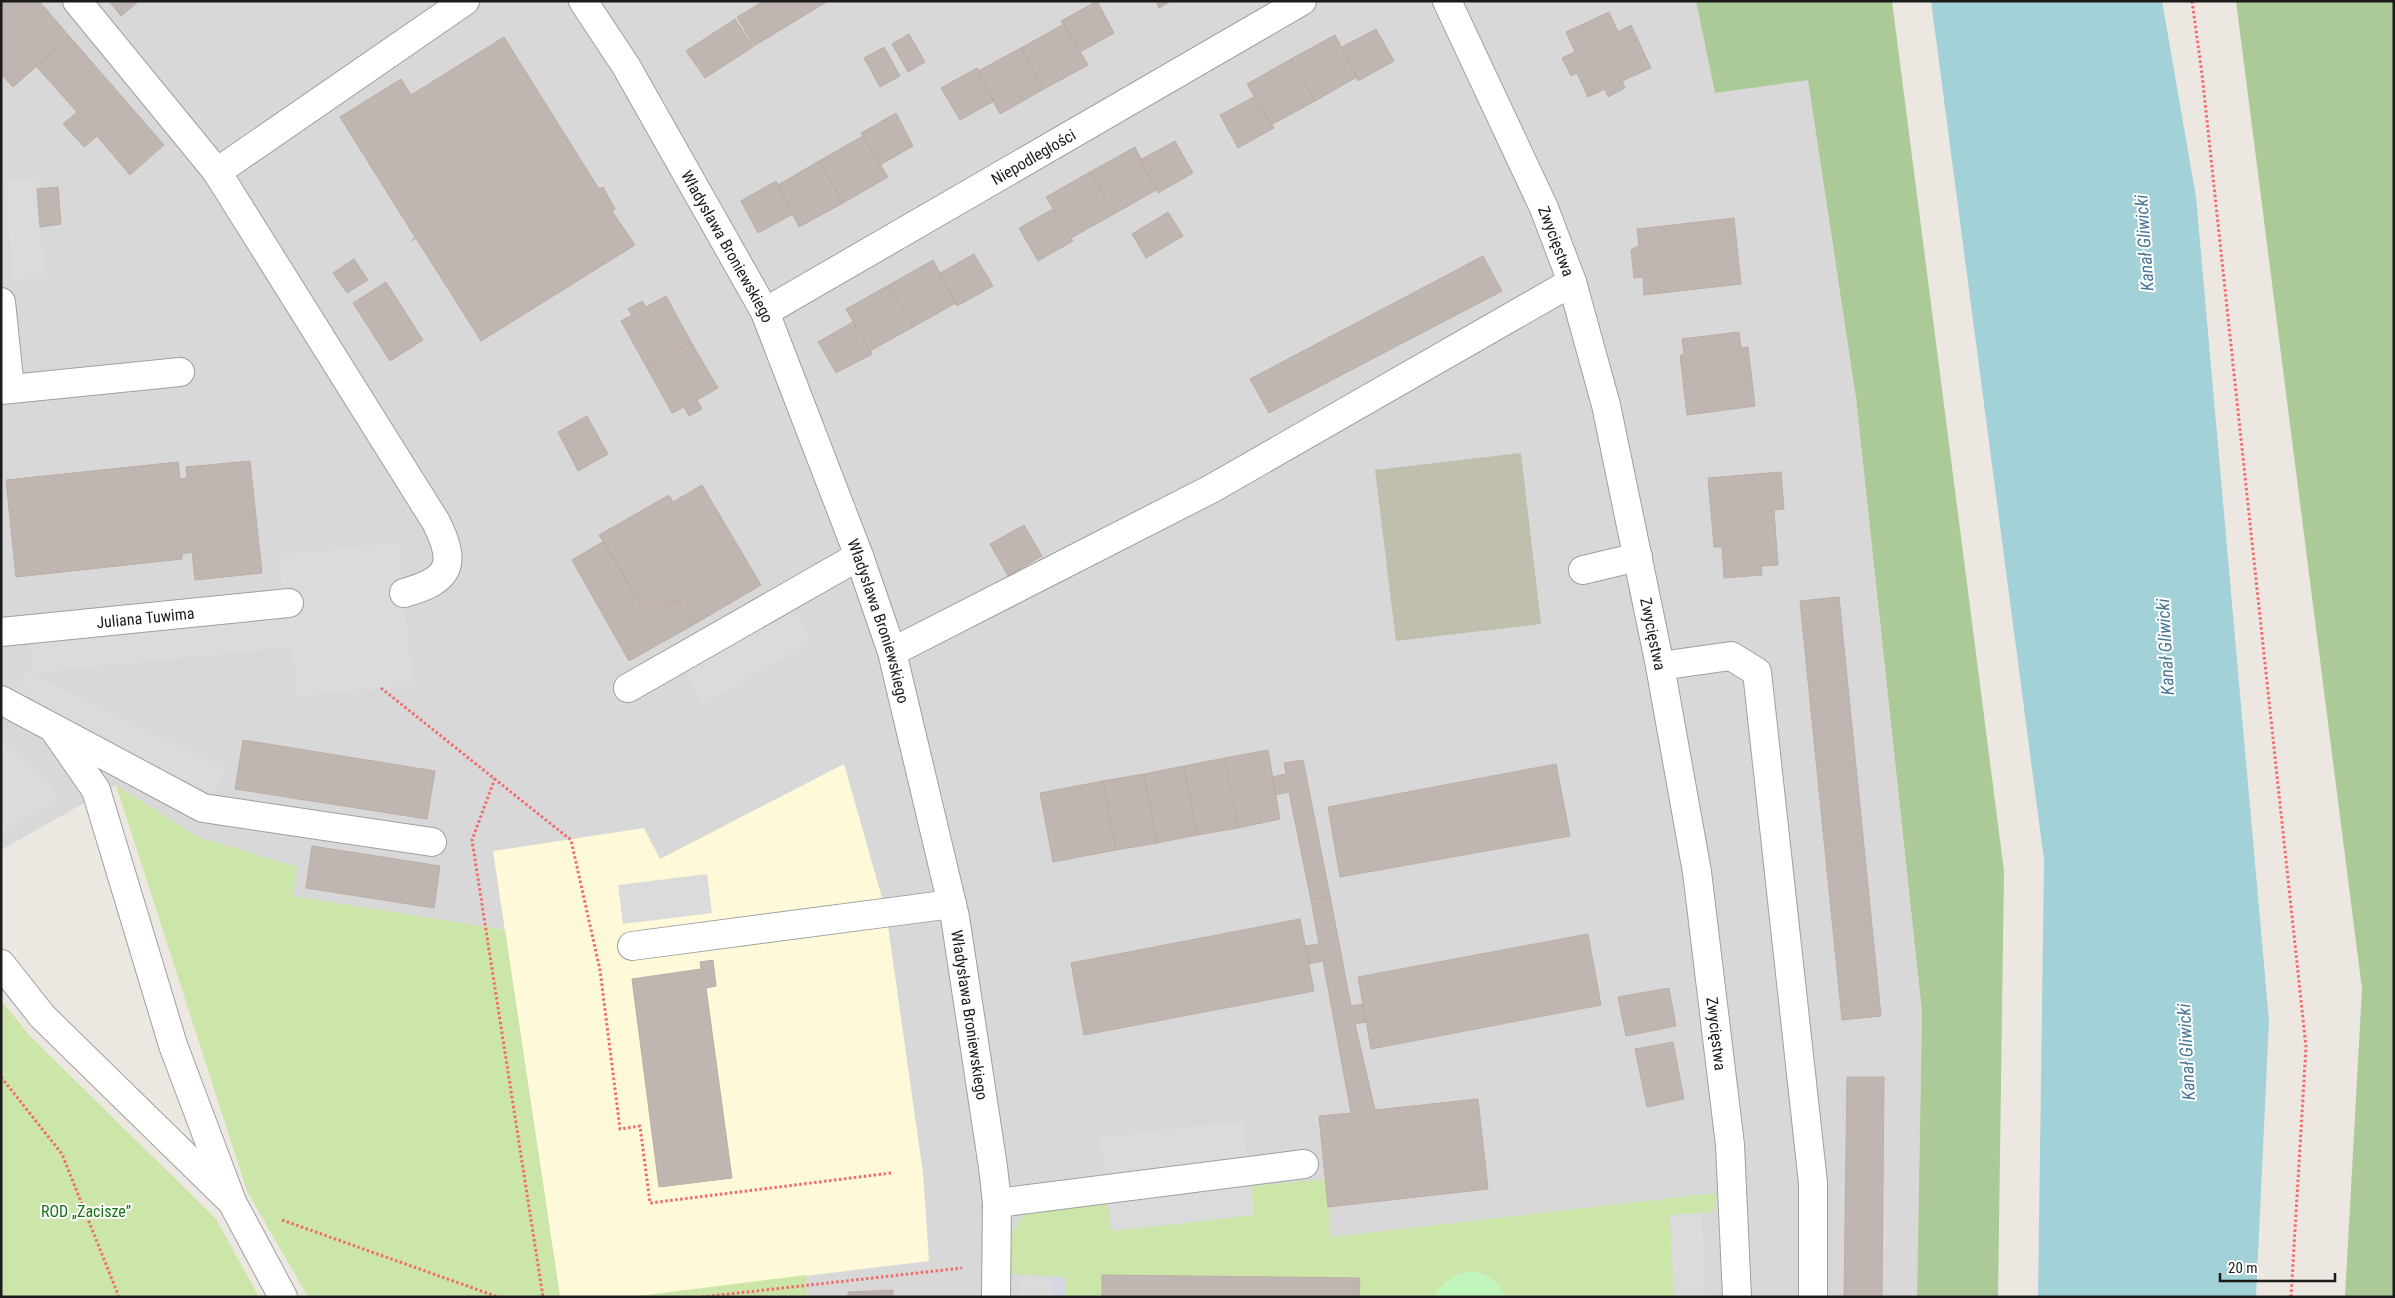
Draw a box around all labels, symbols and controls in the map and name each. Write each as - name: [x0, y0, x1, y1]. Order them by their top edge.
- street label: Niepodległości: [988, 125, 1079, 189]
- street label: Władysława Broniewskiego: [677, 167, 778, 325]
- water label: Kanał Gliwicki: [2130, 193, 2158, 292]
- street label: Zwycięstwa: [1535, 203, 1578, 279]
- street label: Władysława Broniewskiego: [844, 536, 913, 705]
- street label: Zwycięstwa: [1637, 596, 1670, 672]
- water label: Kanał Gliwicki: [2152, 597, 2178, 696]
- street label: Juliana Tuwima: [95, 603, 195, 632]
- street label: Władysława Broniewskiego: [948, 929, 992, 1101]
- street label: Zwycięstwa: [1703, 996, 1730, 1071]
- water label: Kanał Gliwicki: [2173, 1002, 2199, 1101]
- park label: ROD „Zacisze”: [41, 1202, 131, 1221]
- scale bar: [2220, 1250, 2335, 1282]
- text: 20 m: [2228, 1259, 2258, 1277]

